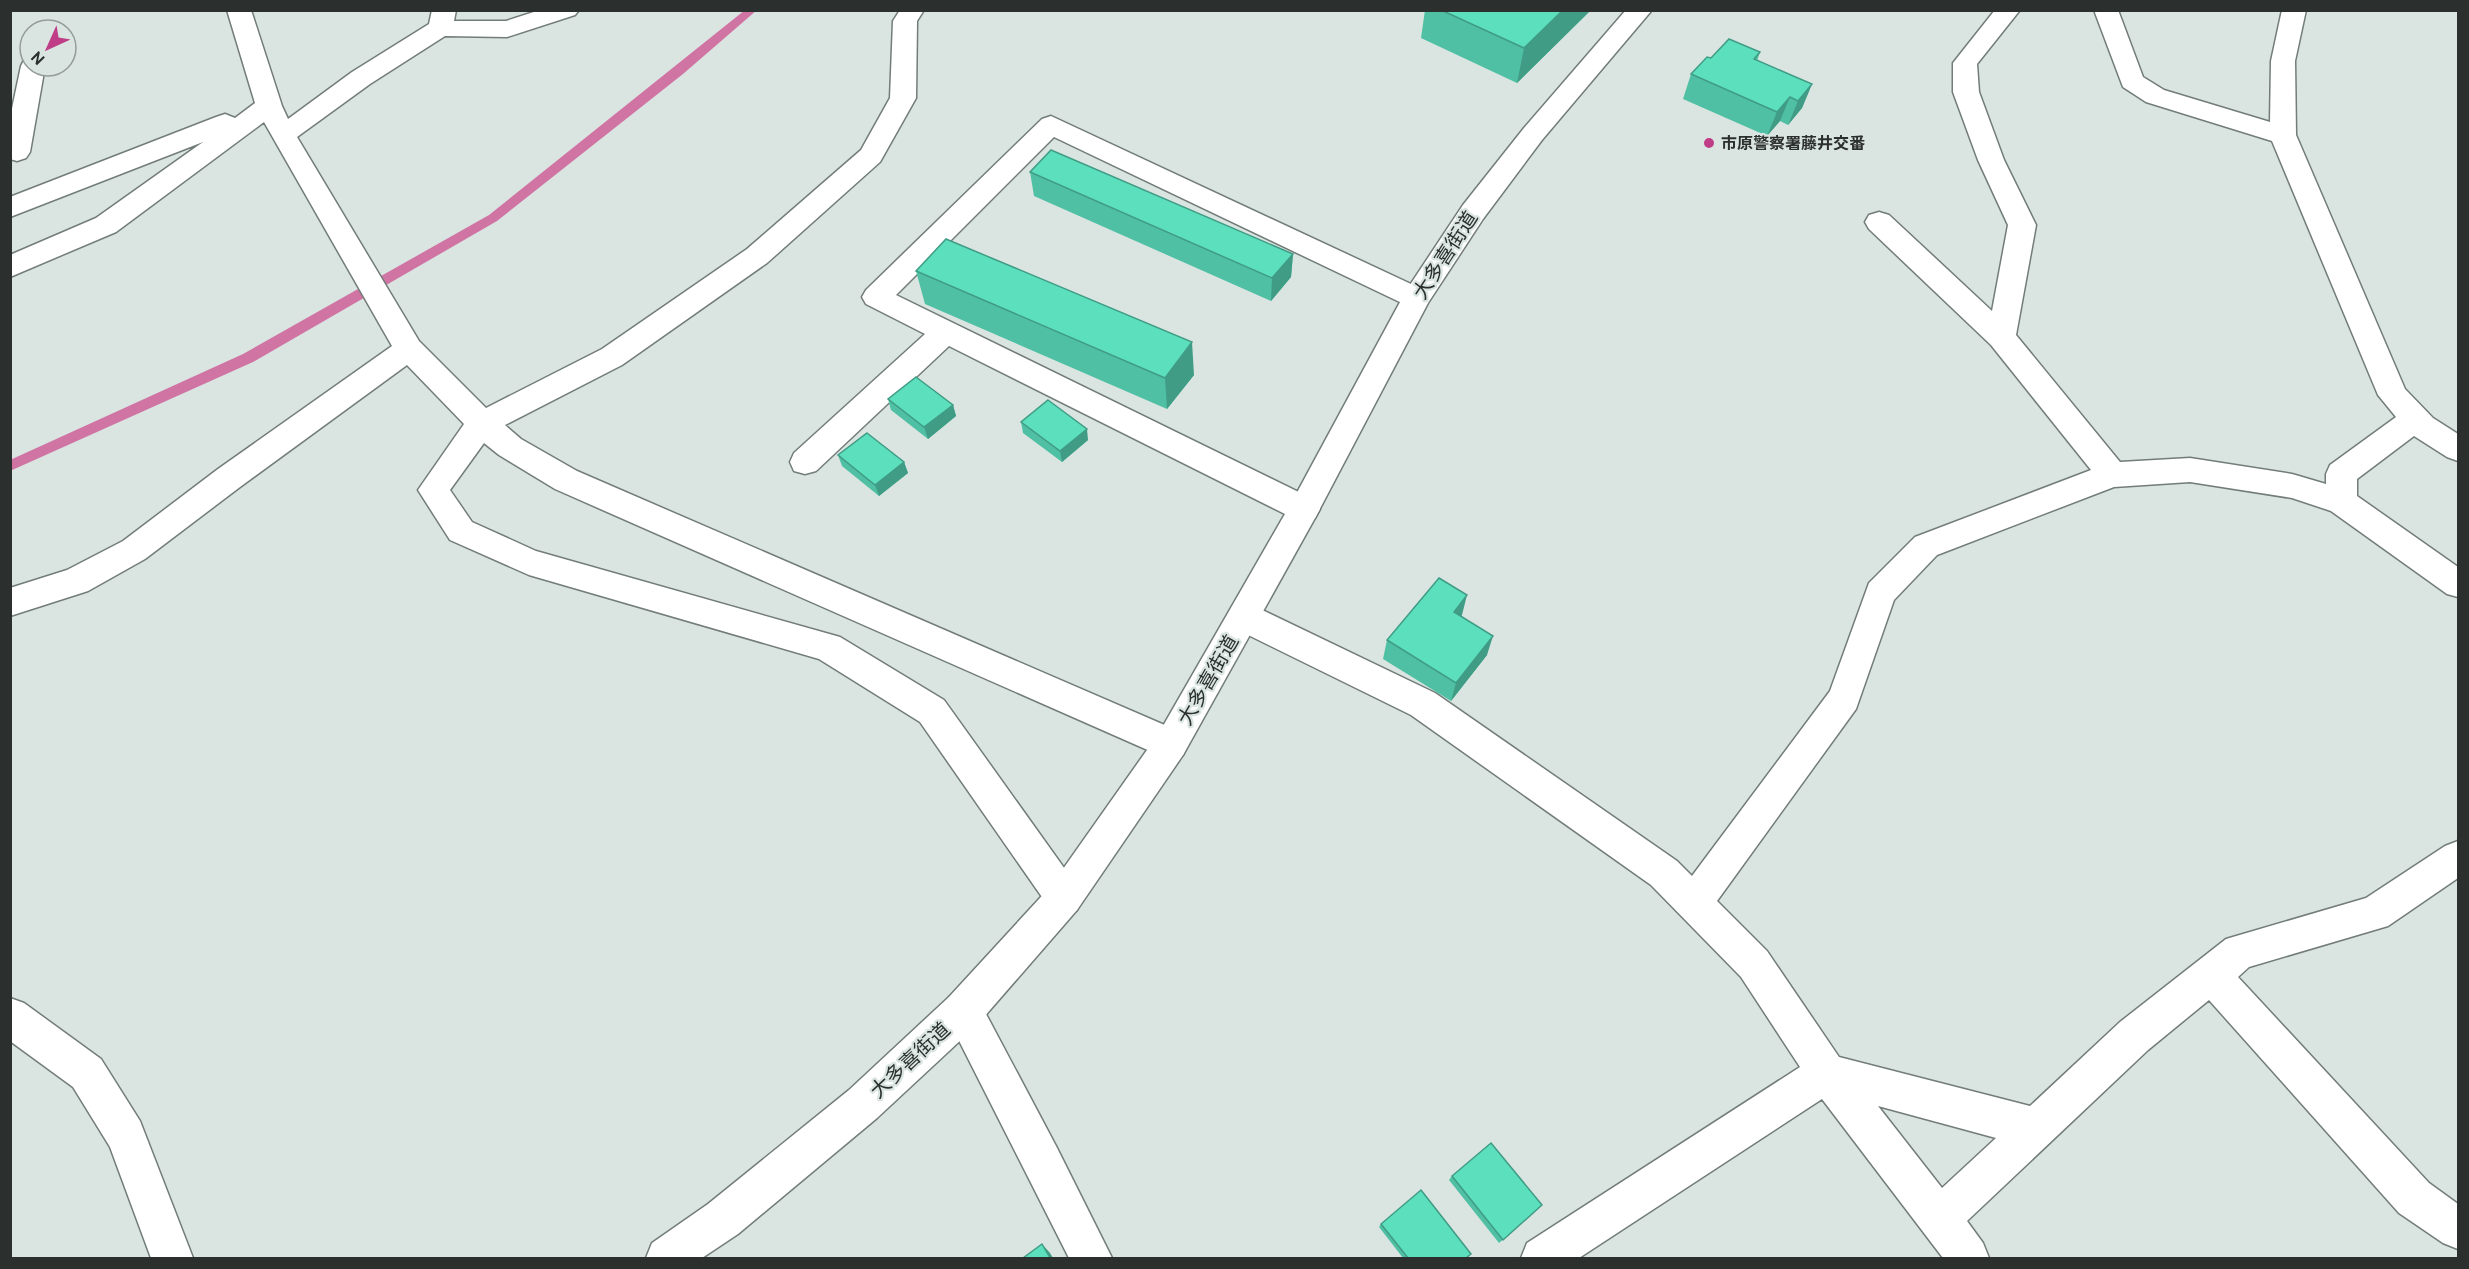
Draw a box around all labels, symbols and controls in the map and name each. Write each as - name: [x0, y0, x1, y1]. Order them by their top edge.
- north arrow: [18, 18, 78, 78]
- text: N: [27, 48, 48, 69]
- place label: 市原警察署藤井交番: [1721, 134, 1865, 153]
- marker: 市原警察署藤井交番: [1702, 136, 1716, 150]
- street label: 大多喜街道: [1408, 207, 1482, 303]
- street label: 大多喜街道: [1173, 631, 1243, 729]
- street label: 大多喜街道: [865, 1017, 955, 1103]

